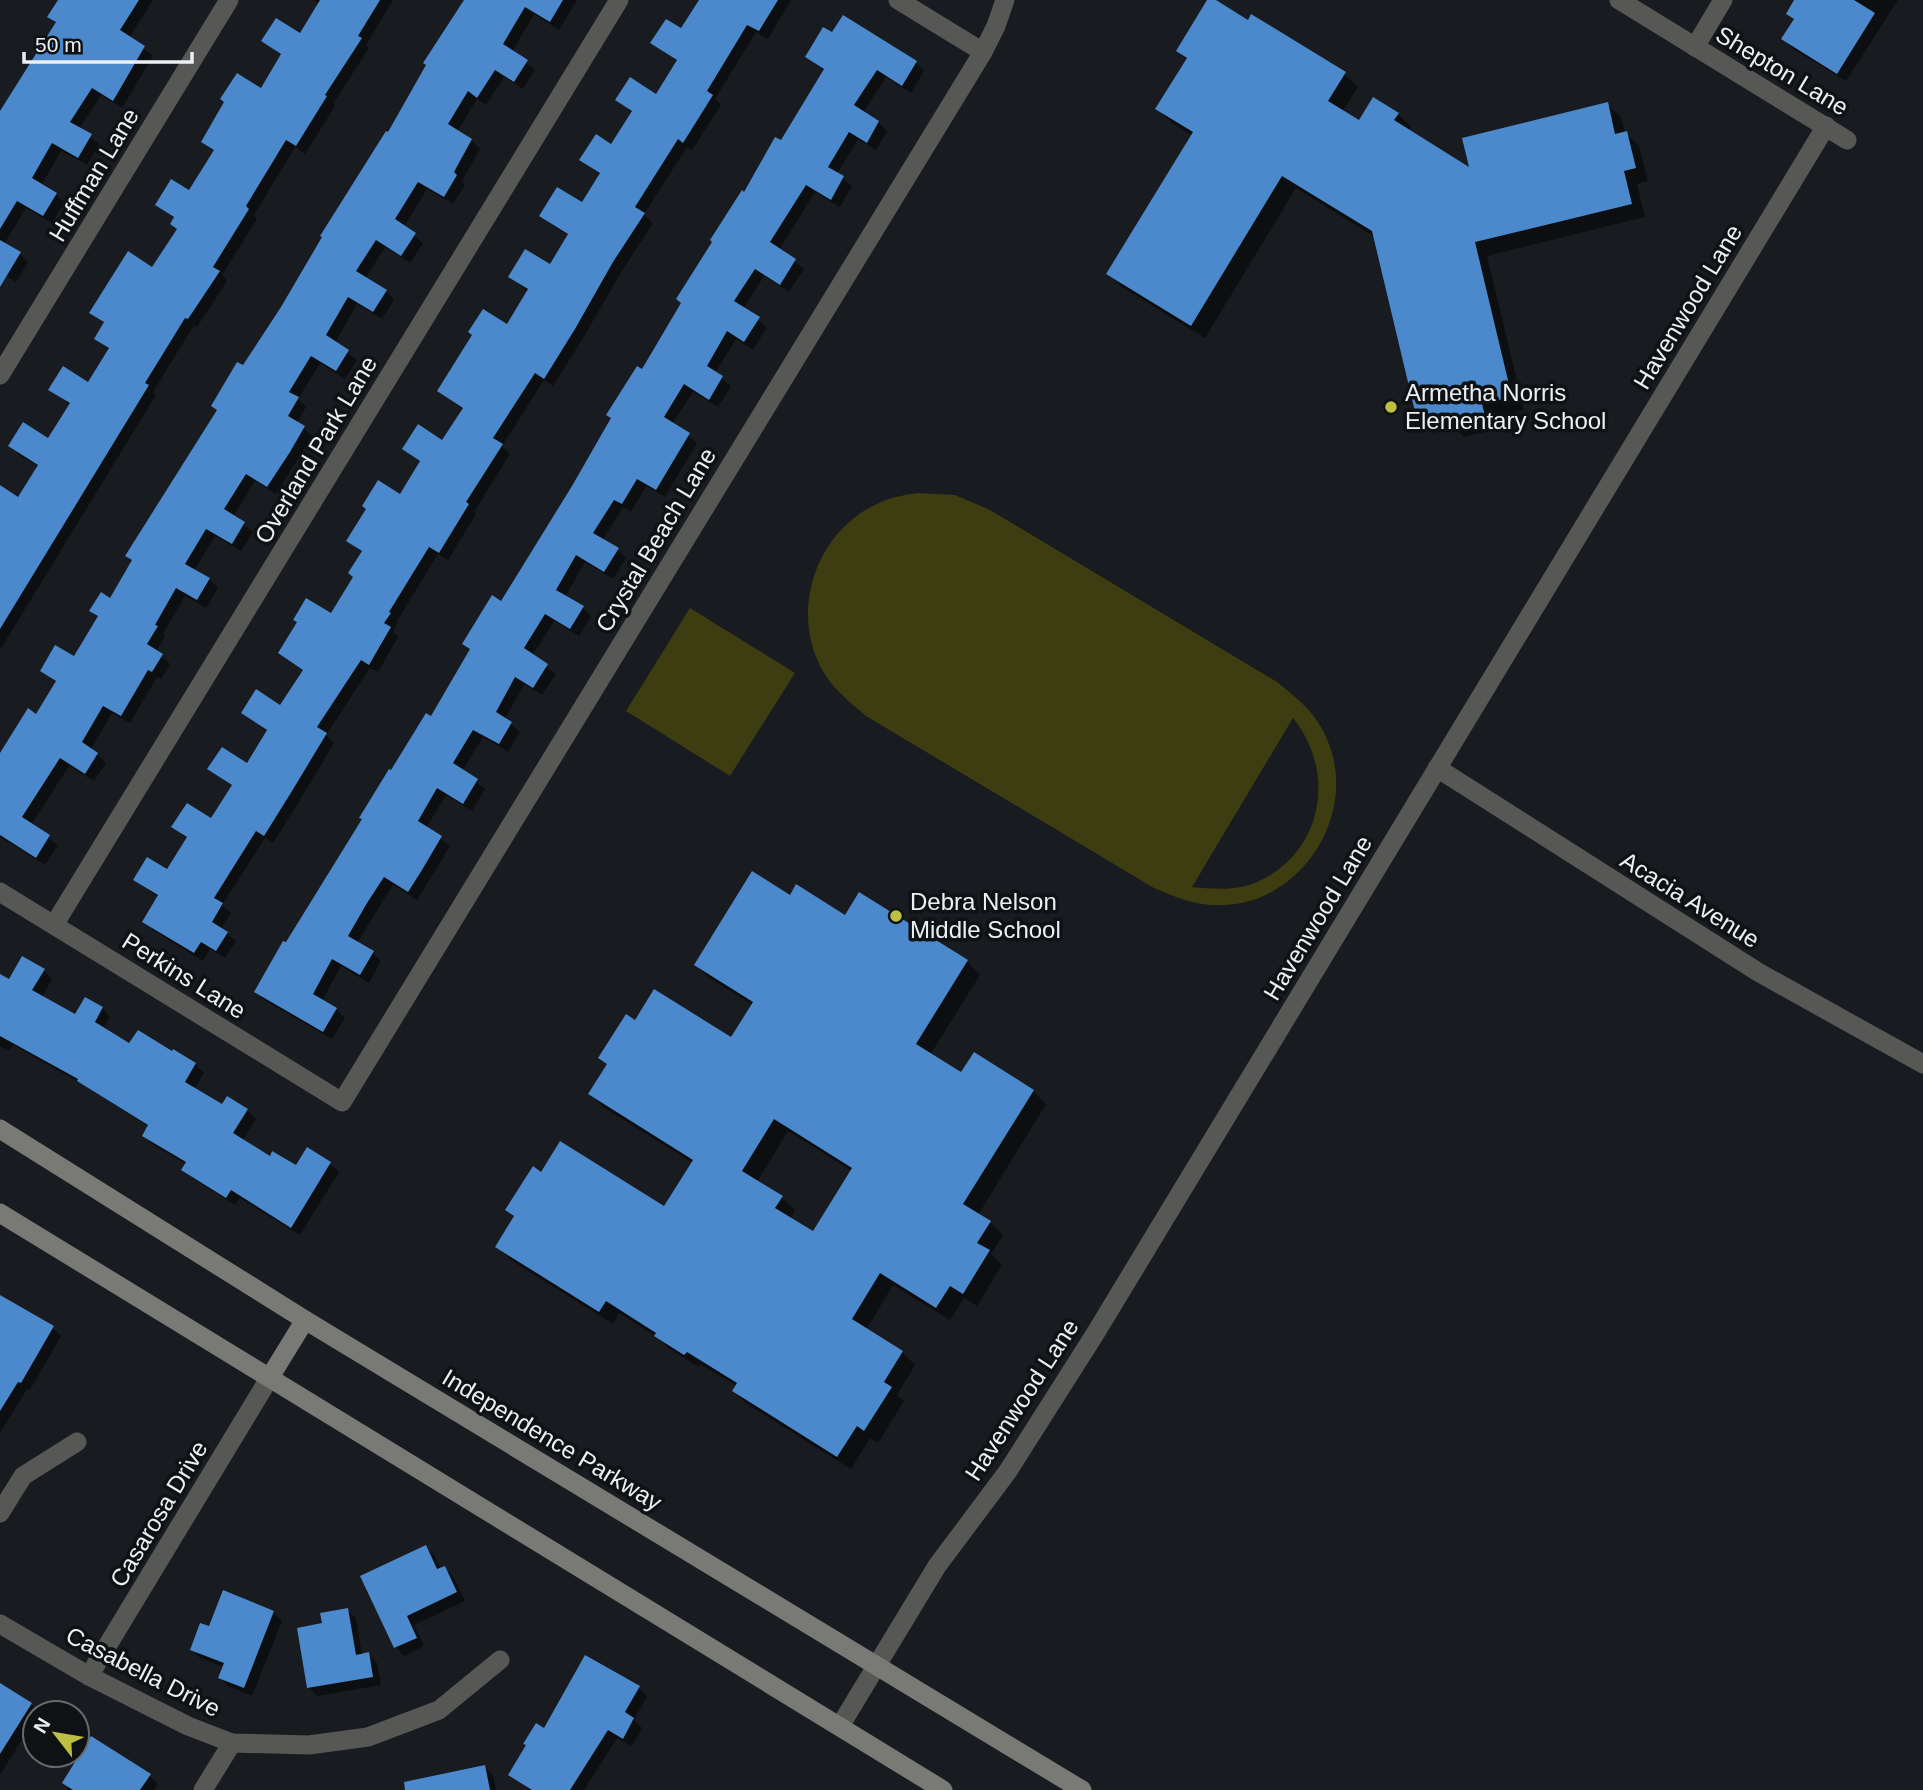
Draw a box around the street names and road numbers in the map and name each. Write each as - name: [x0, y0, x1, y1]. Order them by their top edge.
- street label: Shepton Lane: [1711, 21, 1853, 121]
- street label: Huffman Lane: [43, 103, 144, 246]
- street label: Havenwood Lane: [1628, 220, 1747, 394]
- street label: Overland Park Lane: [249, 351, 382, 548]
- street label: Crystal Beach Lane: [590, 443, 721, 636]
- street label: Havenwood Lane: [1258, 831, 1377, 1005]
- street label: Acacia Avenue: [1616, 846, 1765, 953]
- street label: Perkins Lane: [118, 927, 251, 1024]
- street label: Havenwood Lane: [959, 1314, 1084, 1485]
- street label: Independence Parkway: [438, 1363, 667, 1516]
- street label: Casarosa Drive: [104, 1436, 213, 1592]
- street label: Casabella Drive: [62, 1621, 225, 1722]

